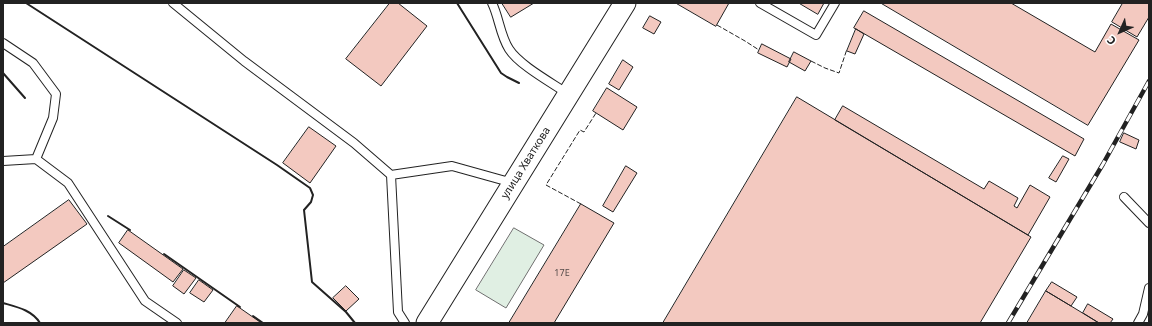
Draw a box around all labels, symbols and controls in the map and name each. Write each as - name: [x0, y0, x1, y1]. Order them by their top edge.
- north arrow: [1100, 12, 1140, 52]
- text: С: [1103, 33, 1119, 49]
- street label: улица Хваткова: [499, 125, 553, 201]
- house number: 17Е: [554, 268, 570, 278]

